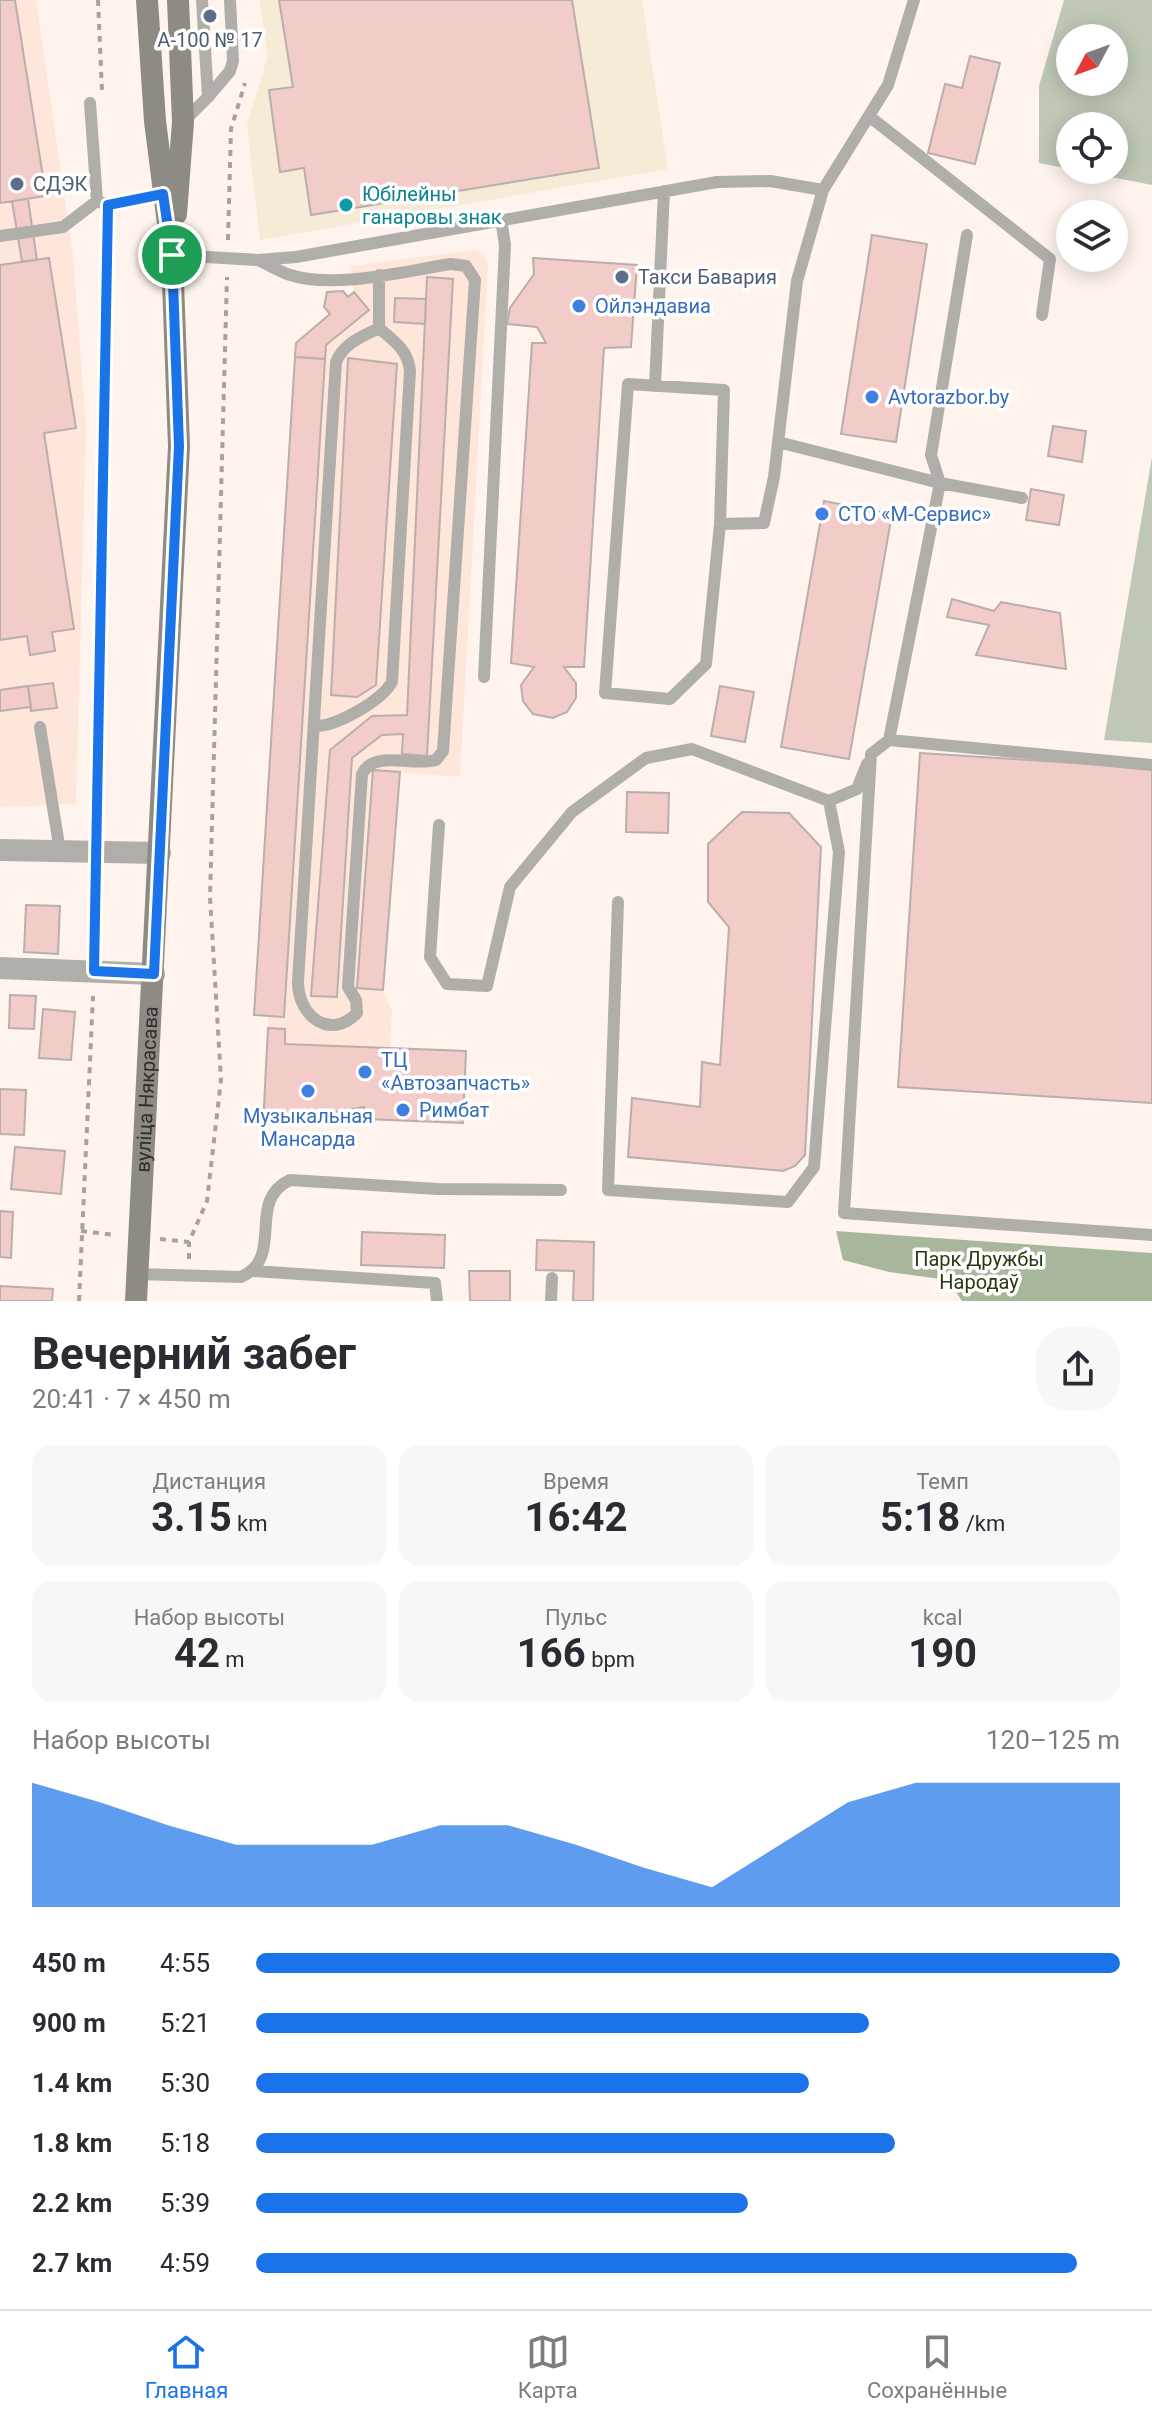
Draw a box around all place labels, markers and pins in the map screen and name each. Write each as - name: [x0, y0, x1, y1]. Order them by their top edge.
- marker: А-100 № 17: [201, 7, 219, 25]
- place label: А-100 № 17: [157, 28, 263, 52]
- place label: СДЭК: [33, 172, 88, 196]
- marker: СДЭК: [8, 175, 26, 193]
- place label: Юбілейны ганаровы знак: [362, 182, 502, 229]
- marker: Юбілейны ганаровы знак: [337, 196, 355, 214]
- pin: [138, 221, 206, 289]
- place label: Такси Бавария: [638, 265, 777, 289]
- marker: Такси Бавария: [613, 268, 631, 286]
- place label: Ойлэндавиа: [595, 294, 711, 318]
- marker: Ойлэндавиа: [570, 297, 588, 315]
- place label: Avtorazbor.by: [888, 385, 1010, 409]
- marker: Avtorazbor.by: [863, 388, 881, 406]
- place label: СТО «М-Сервис»: [838, 502, 991, 526]
- marker: СТО «М-Сервис»: [813, 505, 831, 523]
- place label: ТЦ «Автозапчасть»: [381, 1048, 530, 1095]
- marker: ТЦ «Автозапчасть»: [356, 1063, 374, 1081]
- marker: Музыкальная Мансарда: [299, 1082, 317, 1100]
- place label: Римбат: [419, 1098, 490, 1122]
- marker: Римбат: [394, 1101, 412, 1119]
- place label: Музыкальная Мансарда: [243, 1104, 373, 1151]

